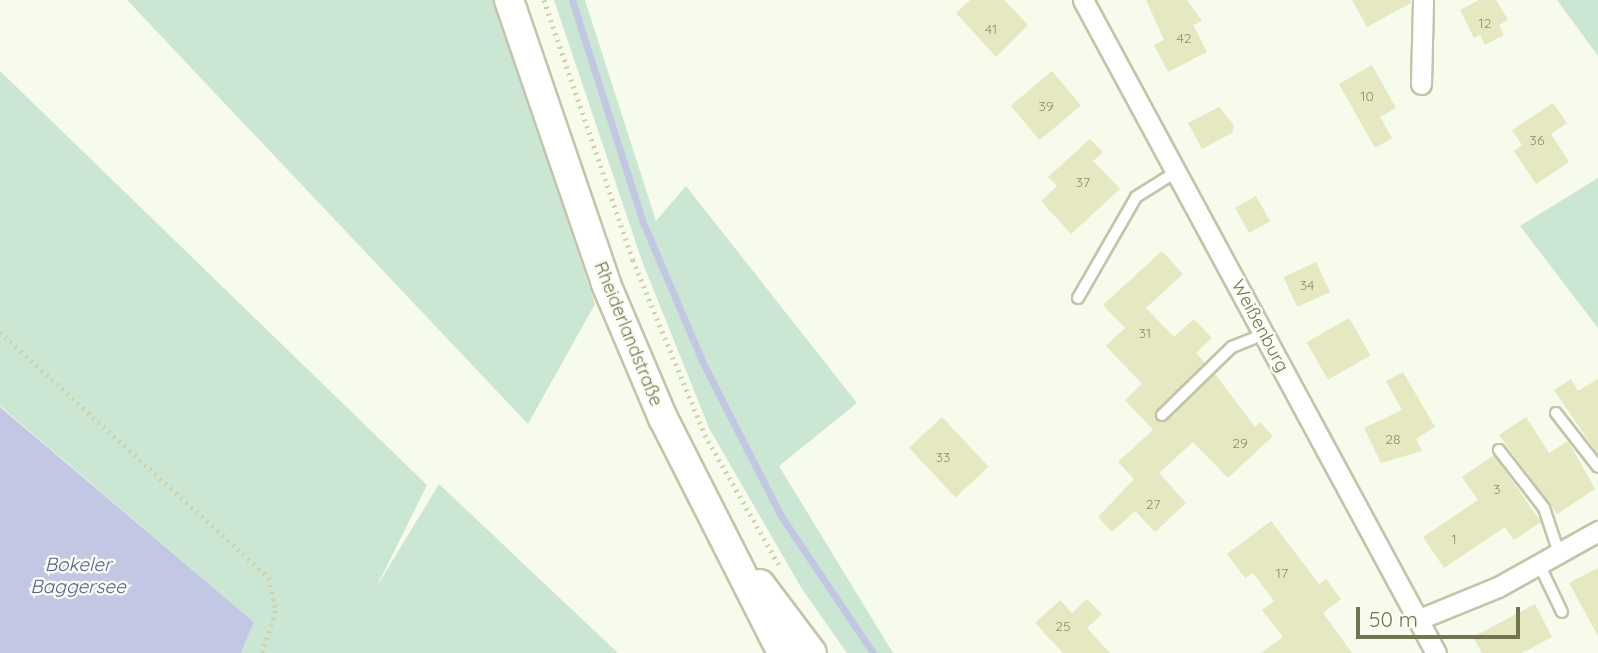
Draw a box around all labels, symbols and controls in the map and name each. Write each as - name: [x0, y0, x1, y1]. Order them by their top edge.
- house number: 12: [1479, 15, 1491, 31]
- house number: 41: [985, 21, 997, 37]
- house number: 42: [1176, 30, 1192, 46]
- house number: 10: [1360, 88, 1374, 104]
- house number: 39: [1038, 98, 1054, 114]
- house number: 36: [1530, 132, 1544, 148]
- house number: 37: [1076, 174, 1090, 190]
- street label: Rheiderlandstraße: [589, 259, 667, 409]
- street label: Weißenburg: [1227, 276, 1293, 376]
- house number: 34: [1300, 277, 1314, 293]
- house number: 31: [1139, 325, 1151, 341]
- house number: 28: [1385, 431, 1401, 447]
- house number: 29: [1232, 435, 1248, 451]
- house number: 33: [936, 449, 950, 465]
- house number: 3: [1493, 481, 1501, 497]
- house number: 27: [1146, 496, 1160, 512]
- house number: 1: [1451, 531, 1457, 547]
- water label: Bokeler Baggersee: [30, 554, 126, 598]
- house number: 17: [1276, 565, 1288, 581]
- scale bar: [1360, 594, 1524, 638]
- text: 50 m: [1369, 606, 1418, 632]
- house number: 25: [1055, 618, 1071, 634]

